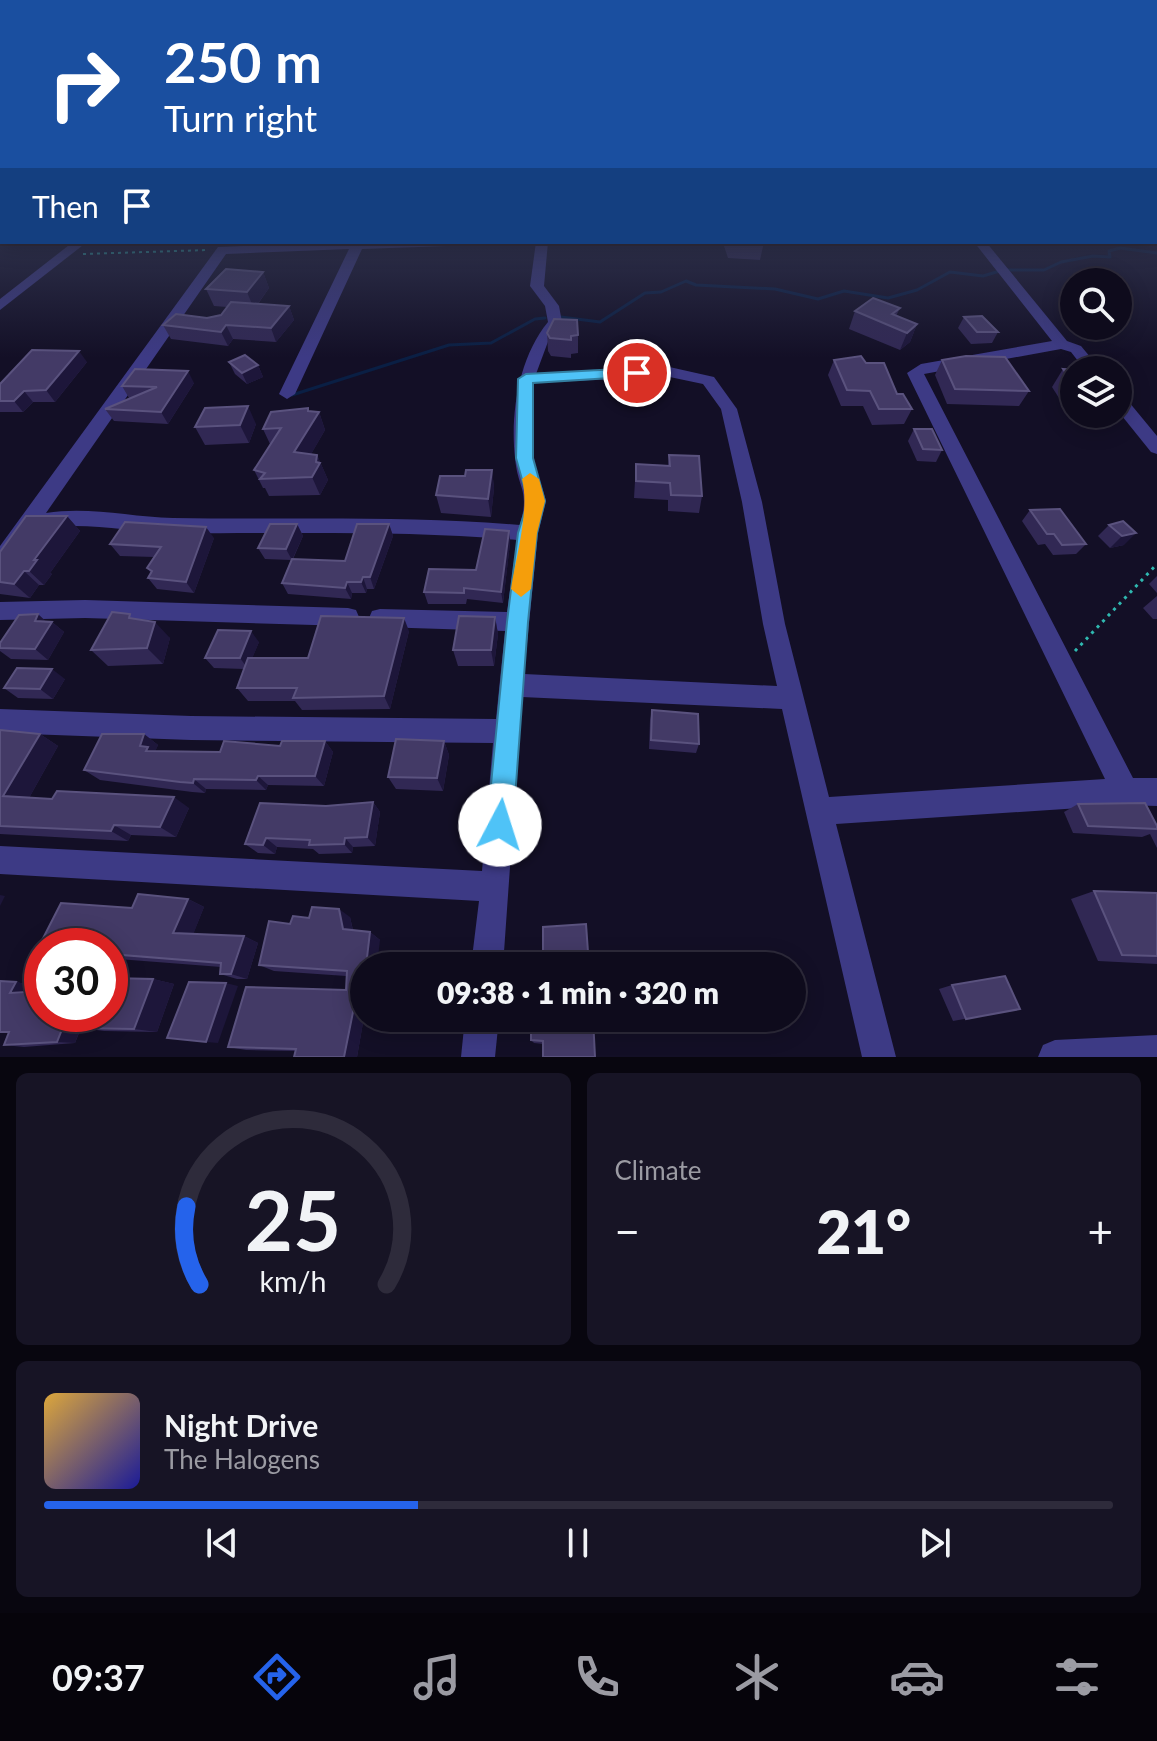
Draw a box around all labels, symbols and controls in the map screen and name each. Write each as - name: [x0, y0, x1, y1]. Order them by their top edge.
- text: 250 m: [164, 28, 322, 95]
- icon: right: [32, 32, 136, 136]
- text: Turn right: [164, 96, 317, 140]
- icon: arrive: [115, 184, 159, 228]
- text: Then: [32, 188, 99, 224]
- map controls: [1060, 268, 1132, 428]
- button: search: [1060, 268, 1132, 340]
- pin: [603, 339, 671, 407]
- icon: arrive: [615, 351, 659, 395]
- button: layers: [1060, 356, 1132, 428]
- position arrow: [458, 783, 542, 867]
- speed limit sign: 30: [24, 928, 128, 1032]
- text: 09:38 · 1 min · 320 m: [437, 974, 719, 1010]
- text: Climate: [615, 1154, 701, 1186]
- text: 25: [245, 1169, 342, 1269]
- text: 21°: [816, 1195, 911, 1267]
- text: −: [615, 1205, 640, 1257]
- text: +: [1087, 1205, 1113, 1257]
- text: km/h: [260, 1264, 327, 1298]
- text: Night Drive: [164, 1407, 318, 1443]
- text: The Halogens: [164, 1443, 320, 1475]
- icon: previous: [200, 1521, 244, 1565]
- icon: pause: [556, 1521, 600, 1565]
- icon: next: [913, 1521, 957, 1565]
- icon: directions: [249, 1649, 305, 1705]
- icon: music: [409, 1649, 465, 1705]
- icon: phone: [569, 1649, 625, 1705]
- icon: climate: [729, 1649, 785, 1705]
- icon: car: [889, 1649, 945, 1705]
- icon: filters: [1049, 1649, 1105, 1705]
- text: 09:37: [52, 1655, 145, 1699]

